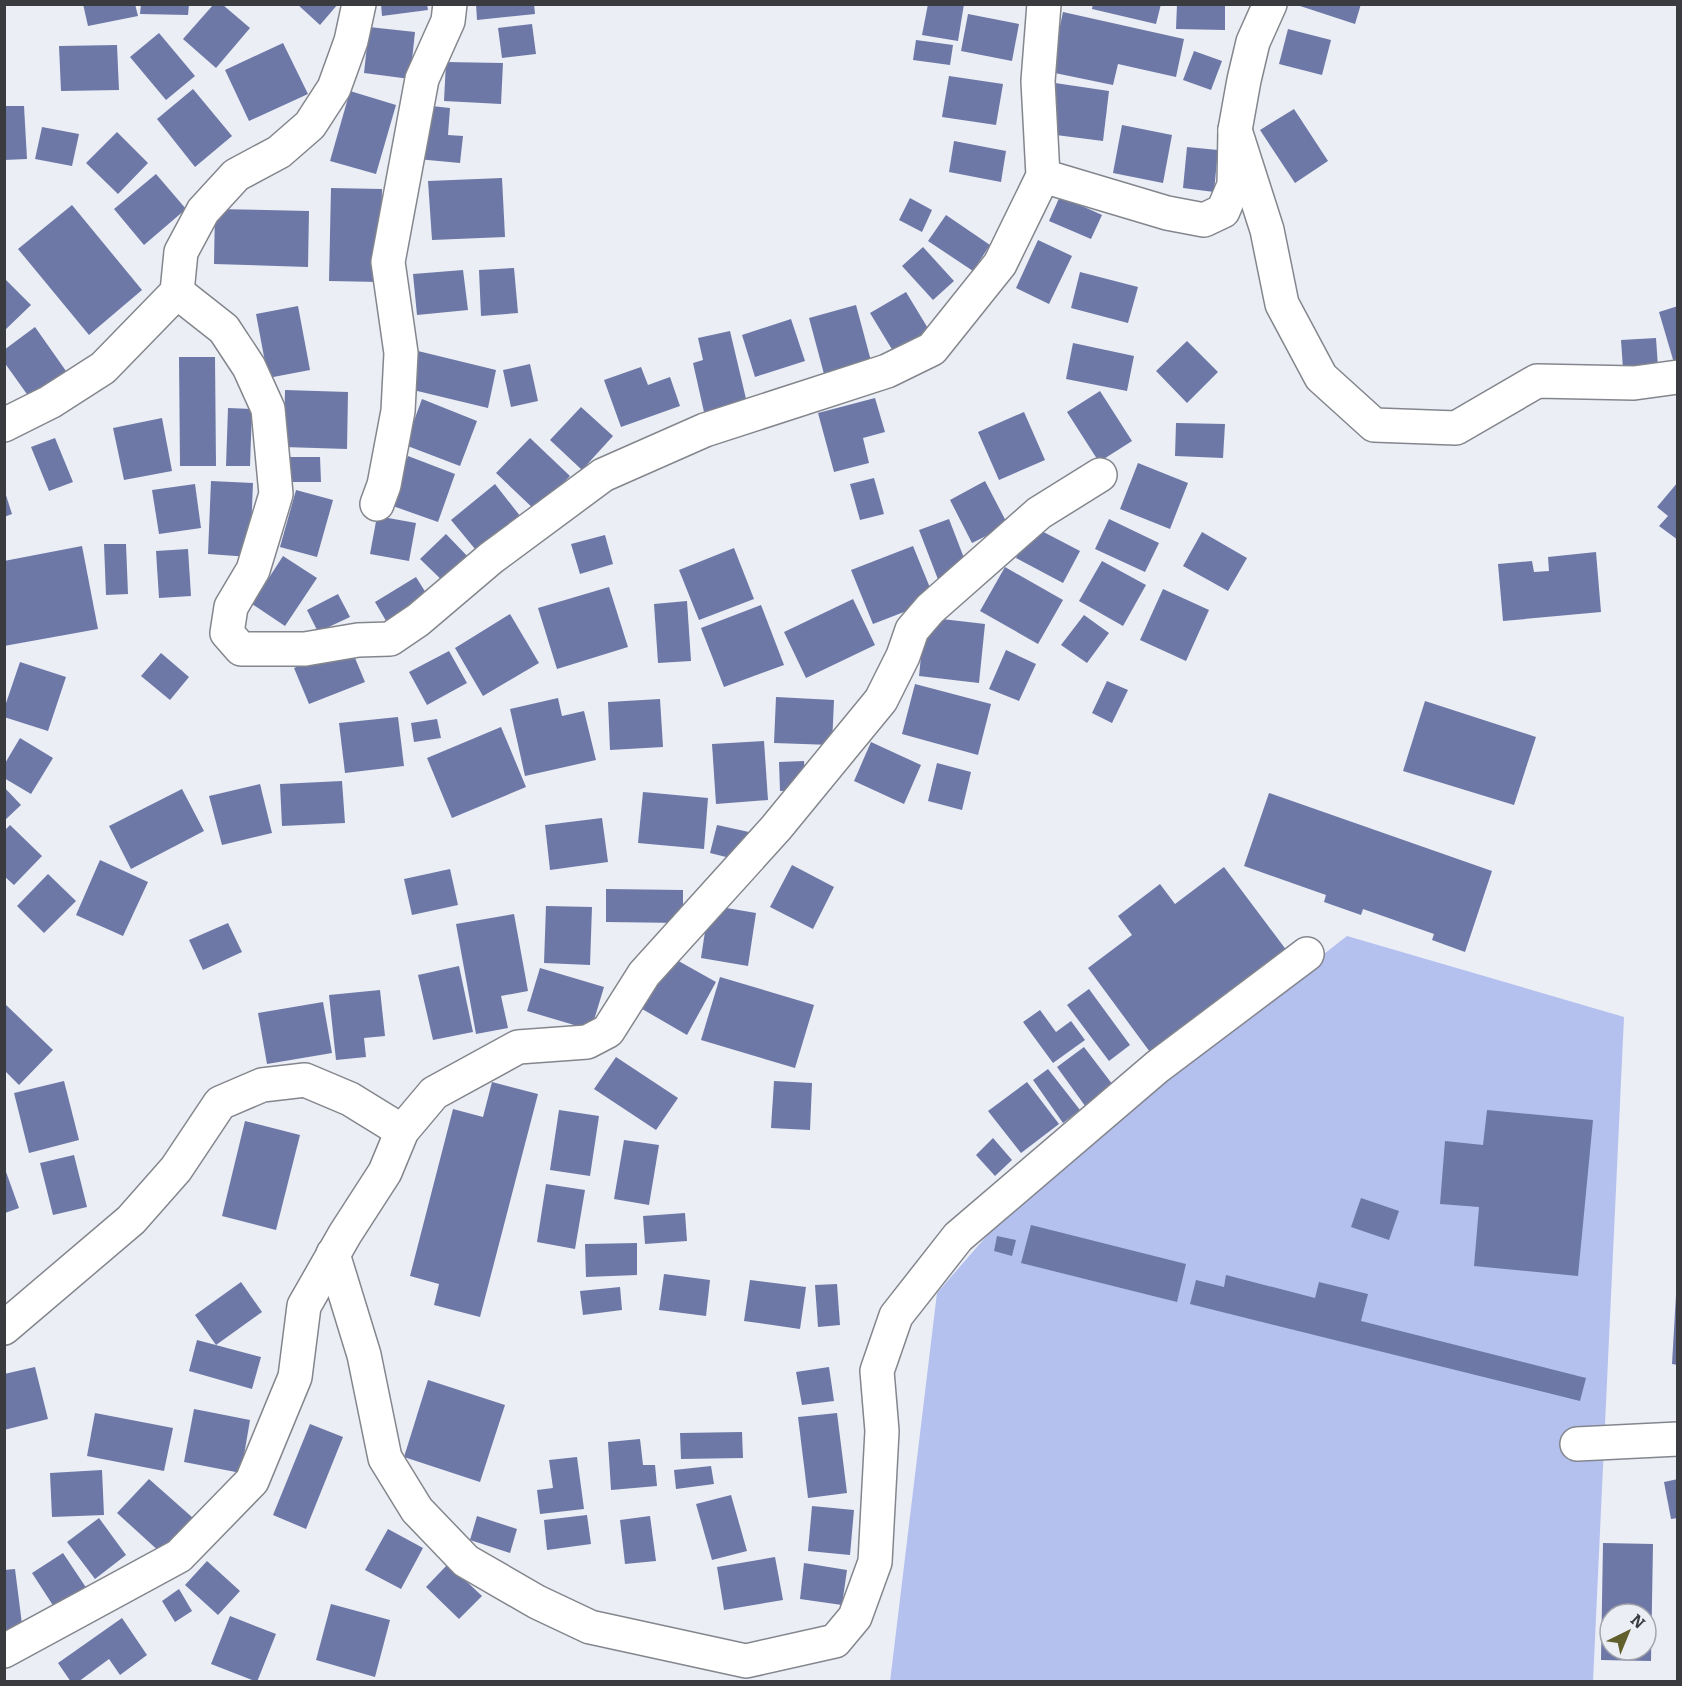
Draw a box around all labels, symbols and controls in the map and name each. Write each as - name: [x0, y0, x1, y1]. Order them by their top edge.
- north arrow: [1598, 1602, 1658, 1662]
- text: N: [1627, 1610, 1649, 1633]

